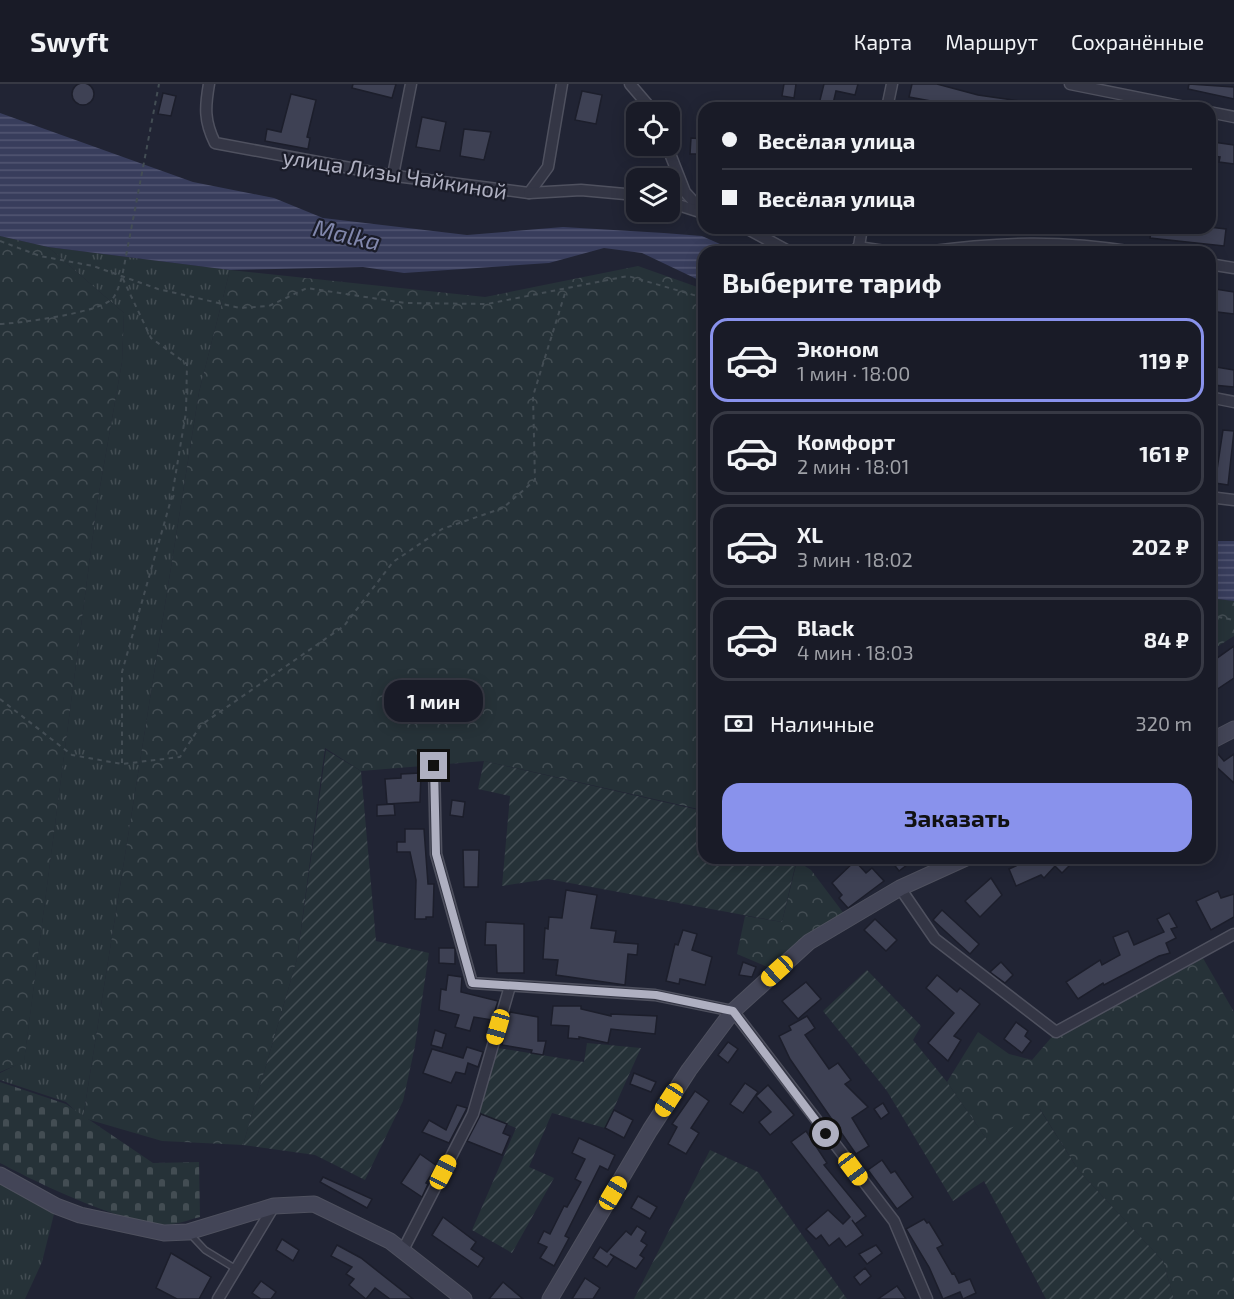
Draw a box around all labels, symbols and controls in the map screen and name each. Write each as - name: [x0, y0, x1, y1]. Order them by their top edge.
- text: Swyft: [30, 24, 109, 58]
- text: Карта: [854, 29, 912, 54]
- text: Маршрут: [945, 29, 1038, 54]
- text: Сохранённые: [1071, 29, 1204, 54]
- map controls: [626, 102, 680, 222]
- button: locate: [626, 102, 680, 156]
- text: Весёлая улица: [758, 127, 915, 153]
- street label: улица Лизы Чайкиной: [281, 142, 509, 205]
- button: layers: [626, 168, 680, 222]
- text: Весёлая улица: [758, 185, 915, 211]
- water label: Malka: [311, 212, 383, 256]
- text: Выберите тариф: [722, 266, 942, 298]
- icon: car: [725, 333, 779, 387]
- text: Эконом: [797, 335, 879, 361]
- text: 119 ₽: [1139, 347, 1189, 373]
- text: 1 мин · 18:00: [797, 361, 910, 385]
- icon: car: [725, 426, 779, 480]
- text: Комфорт: [797, 428, 895, 454]
- text: 161 ₽: [1139, 440, 1189, 466]
- text: 2 мин · 18:01: [797, 454, 910, 478]
- icon: car: [725, 519, 779, 573]
- text: XL: [797, 521, 823, 547]
- text: 202 ₽: [1132, 533, 1189, 559]
- text: 3 мин · 18:02: [797, 547, 913, 571]
- icon: car: [725, 612, 779, 666]
- text: Black: [797, 614, 854, 640]
- text: 84 ₽: [1144, 626, 1189, 652]
- text: 4 мин · 18:03: [797, 640, 914, 664]
- callout: 1 мин: [384, 679, 484, 721]
- text: 1 мин: [407, 689, 460, 713]
- icon: cash: [722, 707, 755, 740]
- text: Наличные: [770, 710, 874, 736]
- text: 320 m: [1136, 711, 1192, 735]
- route end: [420, 752, 447, 779]
- button: Заказать: [722, 783, 1192, 852]
- car: [758, 952, 796, 990]
- car: [484, 1007, 512, 1047]
- car: [652, 1080, 686, 1120]
- route start: [812, 1120, 839, 1147]
- car: [835, 1149, 871, 1189]
- car: [427, 1152, 459, 1192]
- car: [596, 1173, 630, 1213]

